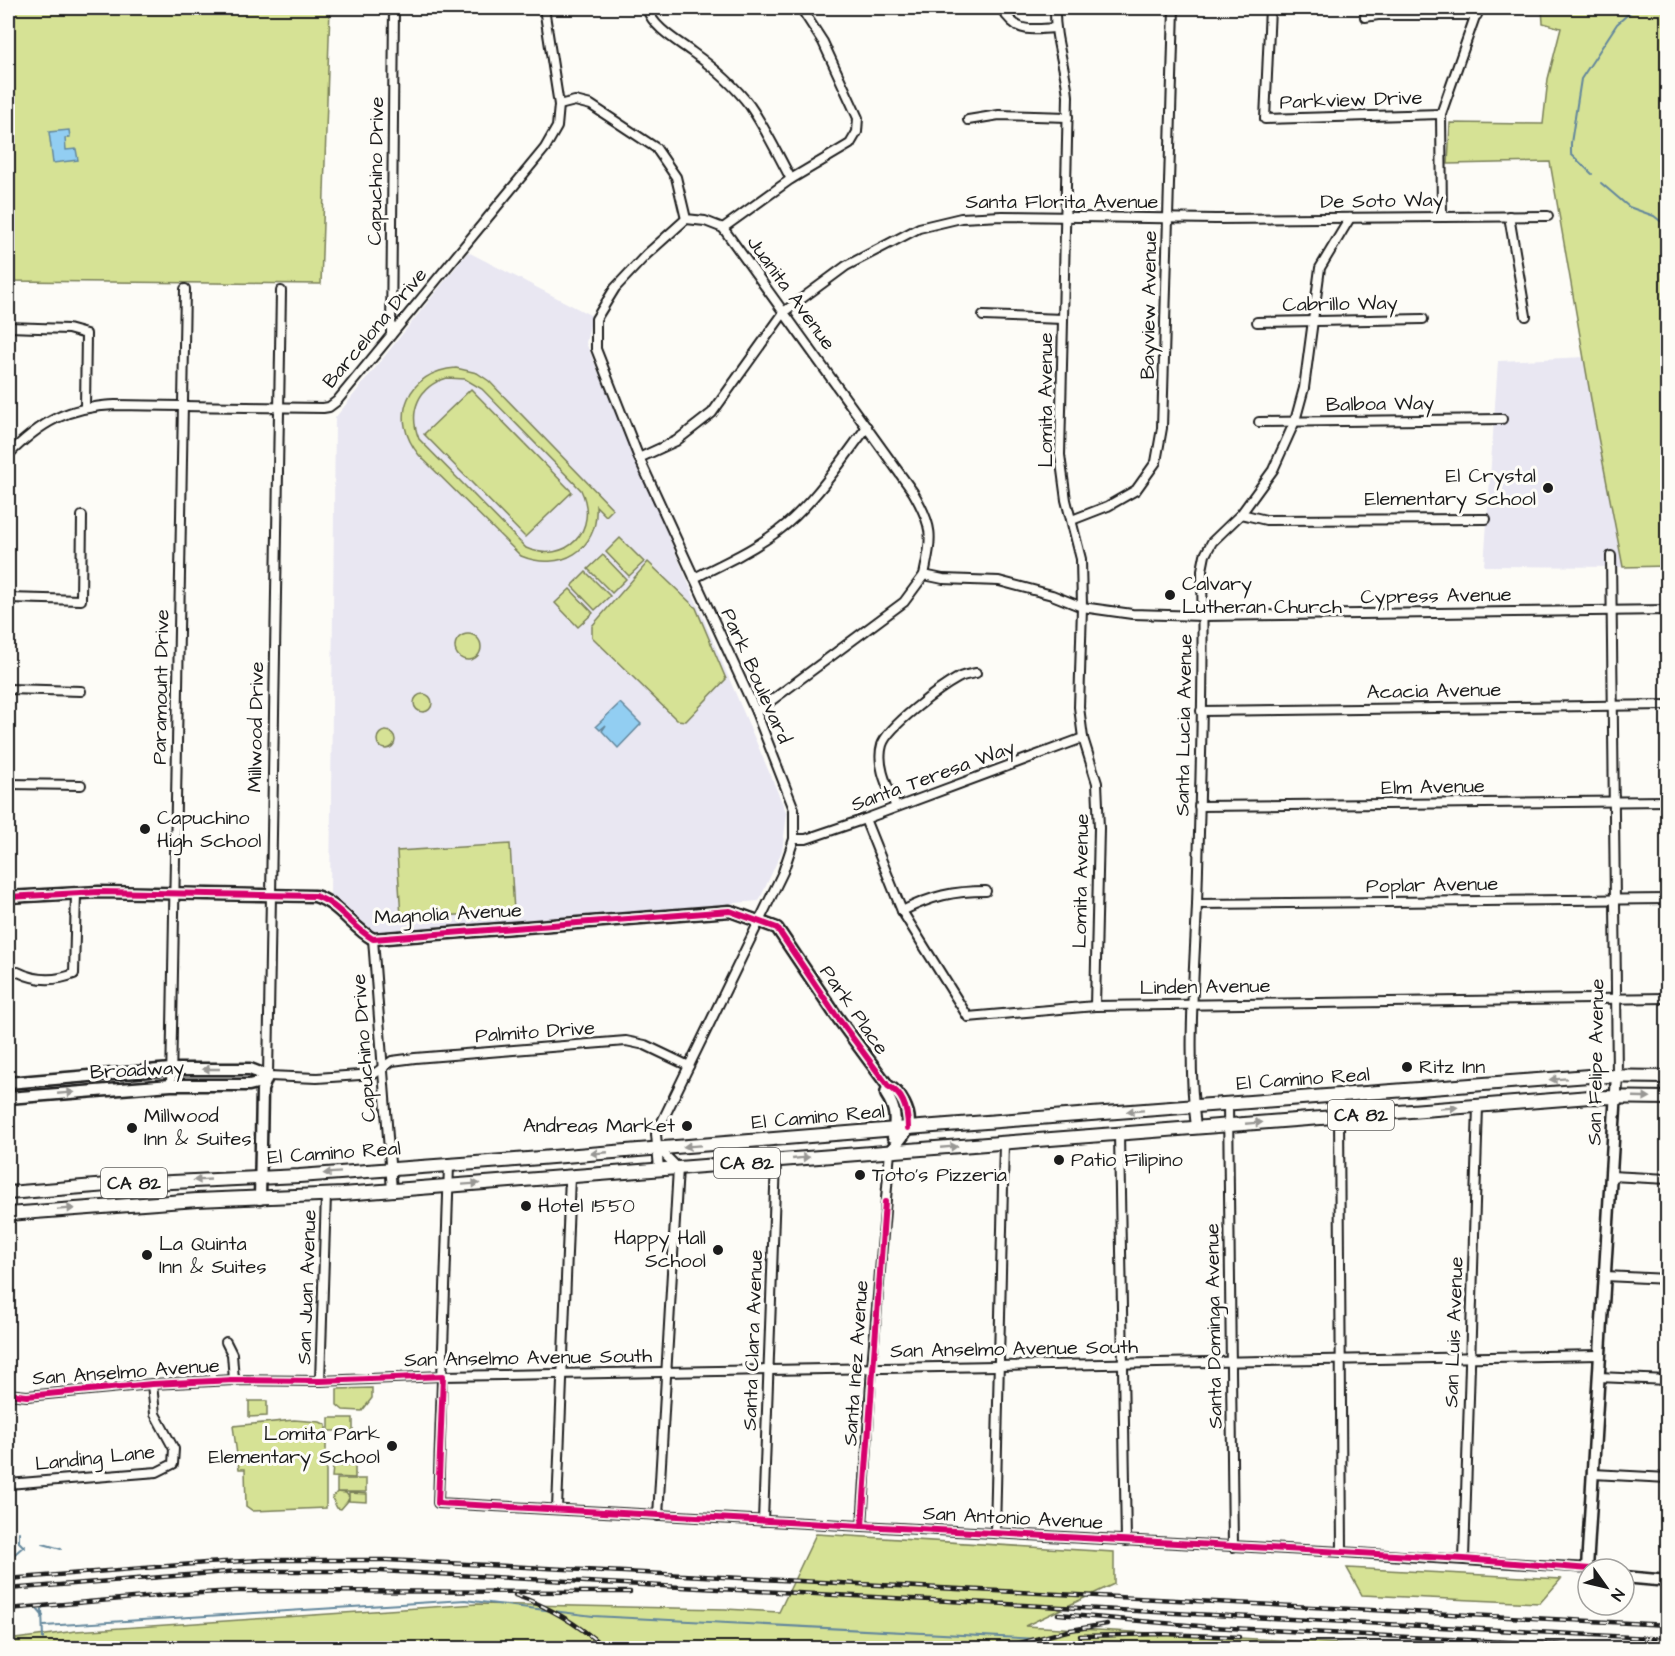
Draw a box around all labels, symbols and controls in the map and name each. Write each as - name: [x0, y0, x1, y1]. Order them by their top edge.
- street label: Parkview Drive: [1279, 84, 1423, 116]
- street label: Capuchino Drive: [361, 96, 391, 246]
- street label: De Soto Way: [1320, 186, 1444, 217]
- street label: Santa Florita Avenue: [966, 188, 1159, 216]
- street label: Juanita Avenue: [740, 230, 842, 356]
- street label: Bayview Avenue: [1134, 230, 1165, 380]
- street label: Barcelona Drive: [316, 262, 434, 394]
- street label: Cabrillo Way: [1282, 289, 1398, 320]
- street label: Lomita Avenue: [1032, 332, 1060, 467]
- street label: Balboa Way: [1326, 389, 1434, 420]
- place label: El Crystal Elementary School: [1364, 462, 1536, 514]
- marker: El Crystal Elementary School: [1541, 481, 1555, 495]
- place label: Calvary Lutheran Church: [1182, 570, 1342, 621]
- street label: Cypress Avenue: [1360, 581, 1512, 612]
- marker: Calvary Lutheran Church: [1163, 588, 1177, 602]
- street label: Park Boulevard: [714, 604, 798, 748]
- street label: Paramount Drive: [146, 609, 176, 765]
- street label: Santa Lucia Avenue: [1168, 634, 1200, 816]
- street label: Millwood Drive: [241, 661, 271, 793]
- street label: Acacia Avenue: [1367, 676, 1502, 706]
- street label: Santa Teresa Way: [847, 733, 1019, 820]
- street label: Elm Avenue: [1381, 772, 1485, 802]
- place label: Capuchino High School: [157, 804, 261, 856]
- street label: Lomita Avenue: [1066, 813, 1096, 949]
- marker: Capuchino High School: [138, 822, 152, 836]
- street label: Poplar Avenue: [1366, 870, 1499, 900]
- street label: Magnolia Avenue: [374, 896, 523, 933]
- street label: Park Place: [813, 959, 895, 1061]
- street label: Linden Avenue: [1139, 972, 1271, 1002]
- street label: Capuchino Drive: [345, 973, 383, 1123]
- street label: San Felipe Avenue: [1581, 978, 1611, 1146]
- street label: Palmito Drive: [474, 1014, 596, 1050]
- place label: Ritz Inn: [1419, 1053, 1485, 1081]
- street label: Broadway: [89, 1054, 185, 1087]
- street label: El Camino Real: [1235, 1060, 1371, 1098]
- marker: Ritz Inn: [1400, 1060, 1414, 1074]
- one-way arrow: [201, 1064, 220, 1074]
- one-way arrow: [1549, 1074, 1568, 1083]
- one-way arrow: [56, 1088, 75, 1098]
- one-way arrow: [1632, 1092, 1651, 1102]
- street label: El Camino Real: [750, 1097, 886, 1137]
- road number: CA 82: [1328, 1100, 1394, 1130]
- place label: Millwood Inn & Suites: [144, 1102, 251, 1153]
- one-way arrow: [1439, 1103, 1458, 1113]
- one-way arrow: [1126, 1106, 1145, 1116]
- place label: Andreas Market: [523, 1112, 675, 1140]
- one-way arrow: [1245, 1118, 1264, 1128]
- marker: Andreas Market: [680, 1119, 694, 1133]
- marker: Millwood Inn & Suites: [125, 1121, 139, 1135]
- street label: El Camino Real: [266, 1134, 402, 1172]
- one-way arrow: [682, 1142, 701, 1151]
- one-way arrow: [939, 1142, 958, 1152]
- place label: Patio Filipino: [1071, 1146, 1183, 1174]
- one-way arrow: [590, 1148, 609, 1158]
- road number: CA 82: [714, 1148, 780, 1178]
- one-way arrow: [792, 1153, 811, 1163]
- marker: Patio Filipino: [1052, 1153, 1066, 1167]
- place label: Toto's Pizzeria: [872, 1161, 1007, 1189]
- road number: CA 82: [101, 1168, 167, 1198]
- marker: Toto's Pizzeria: [853, 1168, 867, 1182]
- one-way arrow: [323, 1169, 342, 1178]
- one-way arrow: [193, 1175, 212, 1185]
- one-way arrow: [462, 1179, 481, 1189]
- place label: Hotel 1550: [538, 1192, 635, 1220]
- marker: Hotel 1550: [519, 1199, 533, 1213]
- one-way arrow: [56, 1205, 75, 1214]
- street label: San Juan Avenue: [290, 1209, 324, 1365]
- street label: Santa Dominga Avenue: [1198, 1223, 1231, 1429]
- place label: Happy Hall School: [614, 1224, 706, 1275]
- place label: La Quinta Inn & Suites: [159, 1230, 266, 1281]
- marker: Happy Hall School: [711, 1243, 725, 1257]
- marker: La Quinta Inn & Suites: [140, 1248, 154, 1262]
- street label: Santa Clara Avenue: [736, 1249, 770, 1431]
- street label: San Luis Avenue: [1437, 1256, 1471, 1408]
- street label: Santa Inez Avenue: [836, 1279, 876, 1447]
- street label: San Anselmo Avenue South: [890, 1333, 1138, 1365]
- street label: San Anselmo Avenue South: [404, 1342, 652, 1374]
- street label: San Anselmo Avenue: [31, 1351, 221, 1393]
- place label: Lomita Park Elementary School: [208, 1420, 380, 1472]
- street label: Landing Lane: [34, 1438, 157, 1479]
- marker: Lomita Park Elementary School: [385, 1439, 399, 1453]
- street label: San Antonio Avenue: [922, 1499, 1104, 1537]
- north arrow: [1576, 1557, 1636, 1617]
- text: N: [1606, 1585, 1630, 1605]

